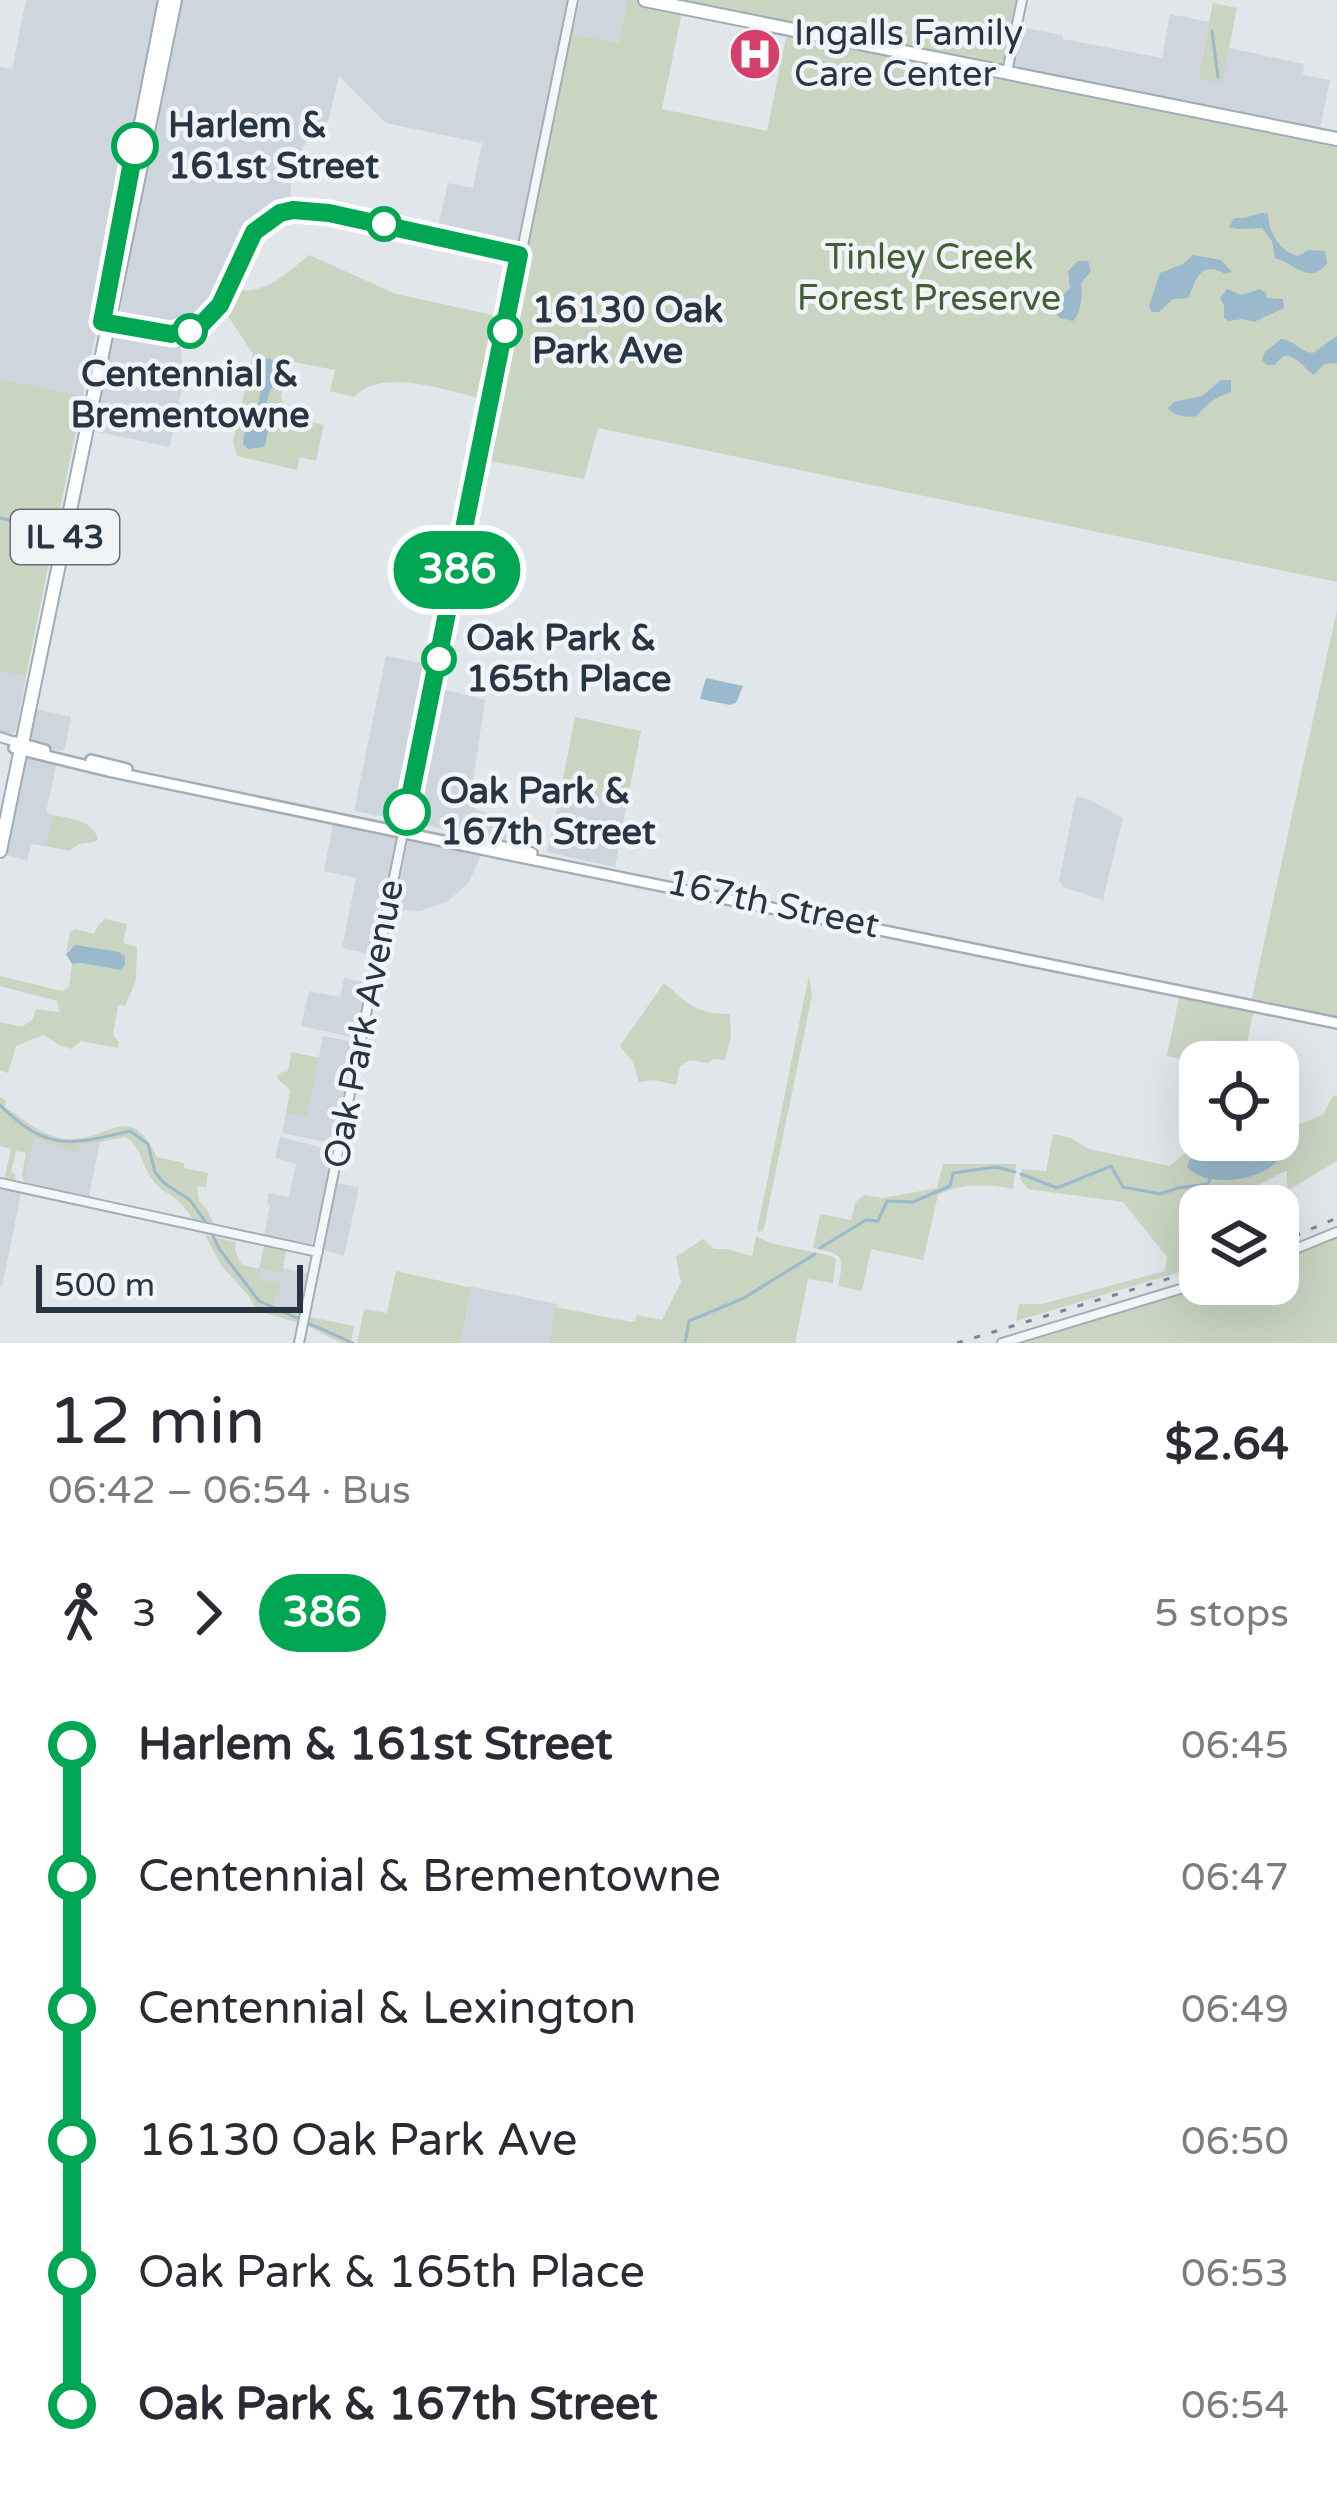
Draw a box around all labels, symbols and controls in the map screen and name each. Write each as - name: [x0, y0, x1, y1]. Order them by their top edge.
- place label: Ingalls Family Care Center: [794, 12, 1023, 96]
- hospital icon: Ingalls Family Care Center: [727, 26, 783, 82]
- place label: Harlem & 161st Street: [168, 104, 379, 188]
- marker: Harlem & 161st Street: [113, 124, 157, 168]
- unlabelled marker: [368, 208, 400, 240]
- park label: Tinley Creek Forest Preserve: [797, 236, 1061, 320]
- place label: 16130 Oak Park Ave: [532, 289, 723, 373]
- marker: Centennial & Brementowne: [174, 315, 206, 347]
- marker: 16130 Oak Park Ave: [489, 315, 521, 347]
- place label: Centennial & Brementowne: [70, 353, 310, 437]
- road number: IL 43: [11, 510, 119, 564]
- line badge: 386: [388, 531, 526, 609]
- text: 386: [417, 544, 497, 595]
- place label: Oak Park & 165th Place: [466, 617, 671, 701]
- marker: Oak Park & 165th Place: [423, 643, 455, 675]
- place label: Oak Park & 167th Street: [440, 770, 656, 854]
- marker: Oak Park & 167th Street: [385, 790, 429, 834]
- street label: 167th Street: [663, 861, 883, 947]
- street label: Oak Park Avenue: [315, 876, 413, 1172]
- map controls: [1179, 1041, 1299, 1305]
- button: locate: [1179, 1041, 1299, 1161]
- button: layers: [1179, 1185, 1299, 1305]
- scale bar: [36, 1259, 303, 1312]
- text: 500 m: [54, 1266, 155, 1305]
- text: 12 min: [48, 1382, 265, 1462]
- text: $2.64: [1165, 1418, 1289, 1472]
- text: 06:42 – 06:54 · Bus: [48, 1467, 411, 1514]
- icon: walk: [48, 1580, 114, 1646]
- icon: forward: [175, 1580, 241, 1646]
- text: 386: [283, 1587, 362, 1638]
- text: 3: [132, 1590, 157, 1637]
- text: 5 stops: [1154, 1590, 1289, 1637]
- text: Harlem & 161st Street: [138, 1718, 613, 1772]
- text: 06:45: [1181, 1722, 1289, 1769]
- text: Centennial & Brementowne: [138, 1850, 721, 1904]
- text: 06:47: [1181, 1854, 1289, 1901]
- text: Centennial & Lexington: [138, 1982, 636, 2036]
- text: 06:49: [1181, 1986, 1289, 2033]
- text: 16130 Oak Park Ave: [138, 2114, 577, 2168]
- text: 06:50: [1181, 2118, 1289, 2165]
- text: Oak Park & 165th Place: [138, 2246, 645, 2300]
- text: 06:53: [1181, 2250, 1289, 2297]
- text: Oak Park & 167th Street: [138, 2378, 658, 2432]
- text: 06:54: [1181, 2382, 1289, 2429]

